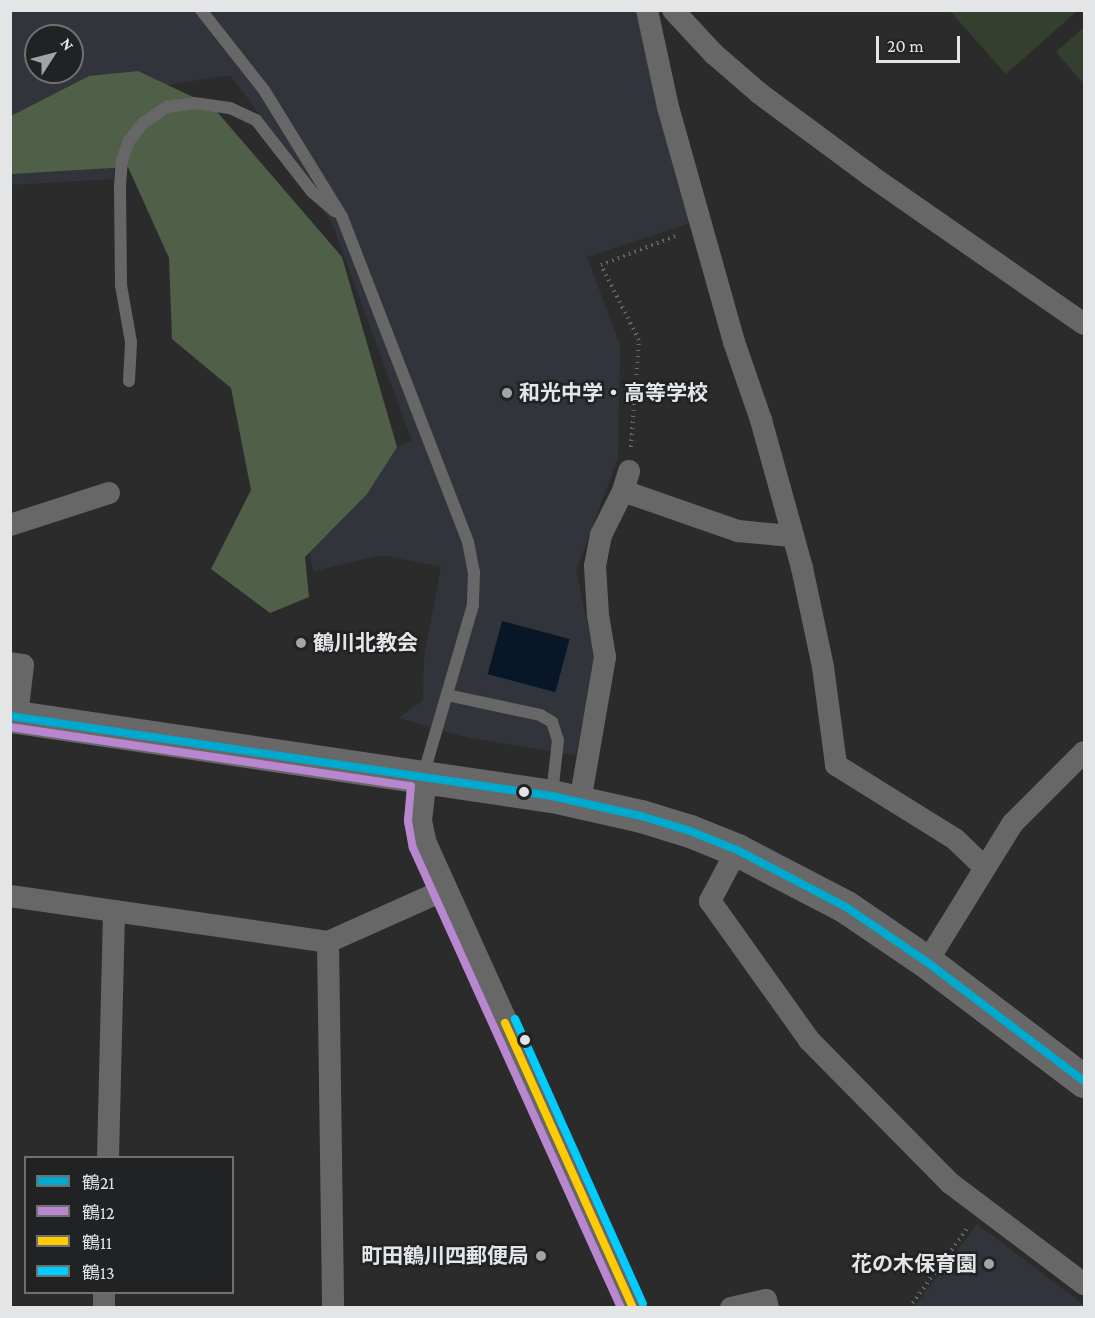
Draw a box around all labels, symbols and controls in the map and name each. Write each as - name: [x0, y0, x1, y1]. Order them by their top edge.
- north arrow: [24, 24, 84, 84]
- scale bar: [879, 24, 963, 62]
- text: N: [57, 35, 77, 54]
- text: 20 m: [887, 36, 924, 56]
- place label: 和光中学・高等学校: [519, 380, 708, 406]
- marker: 和光中学・高等学校: [500, 386, 514, 400]
- place label: 鶴川北教会: [313, 630, 418, 656]
- marker: 鶴川北教会: [294, 636, 308, 650]
- unlabelled marker: [518, 786, 530, 798]
- unlabelled marker: [519, 1034, 531, 1046]
- legend: [24, 1156, 234, 1294]
- text: 鶴21: [82, 1173, 115, 1193]
- text: 鶴12: [82, 1203, 115, 1223]
- text: 鶴11: [82, 1233, 112, 1253]
- place label: 町田鶴川四郵便局: [361, 1243, 529, 1269]
- marker: 町田鶴川四郵便局: [534, 1249, 548, 1263]
- place label: 花の木保育園: [851, 1251, 977, 1277]
- marker: 花の木保育園: [982, 1257, 996, 1271]
- text: 鶴13: [82, 1263, 115, 1283]

